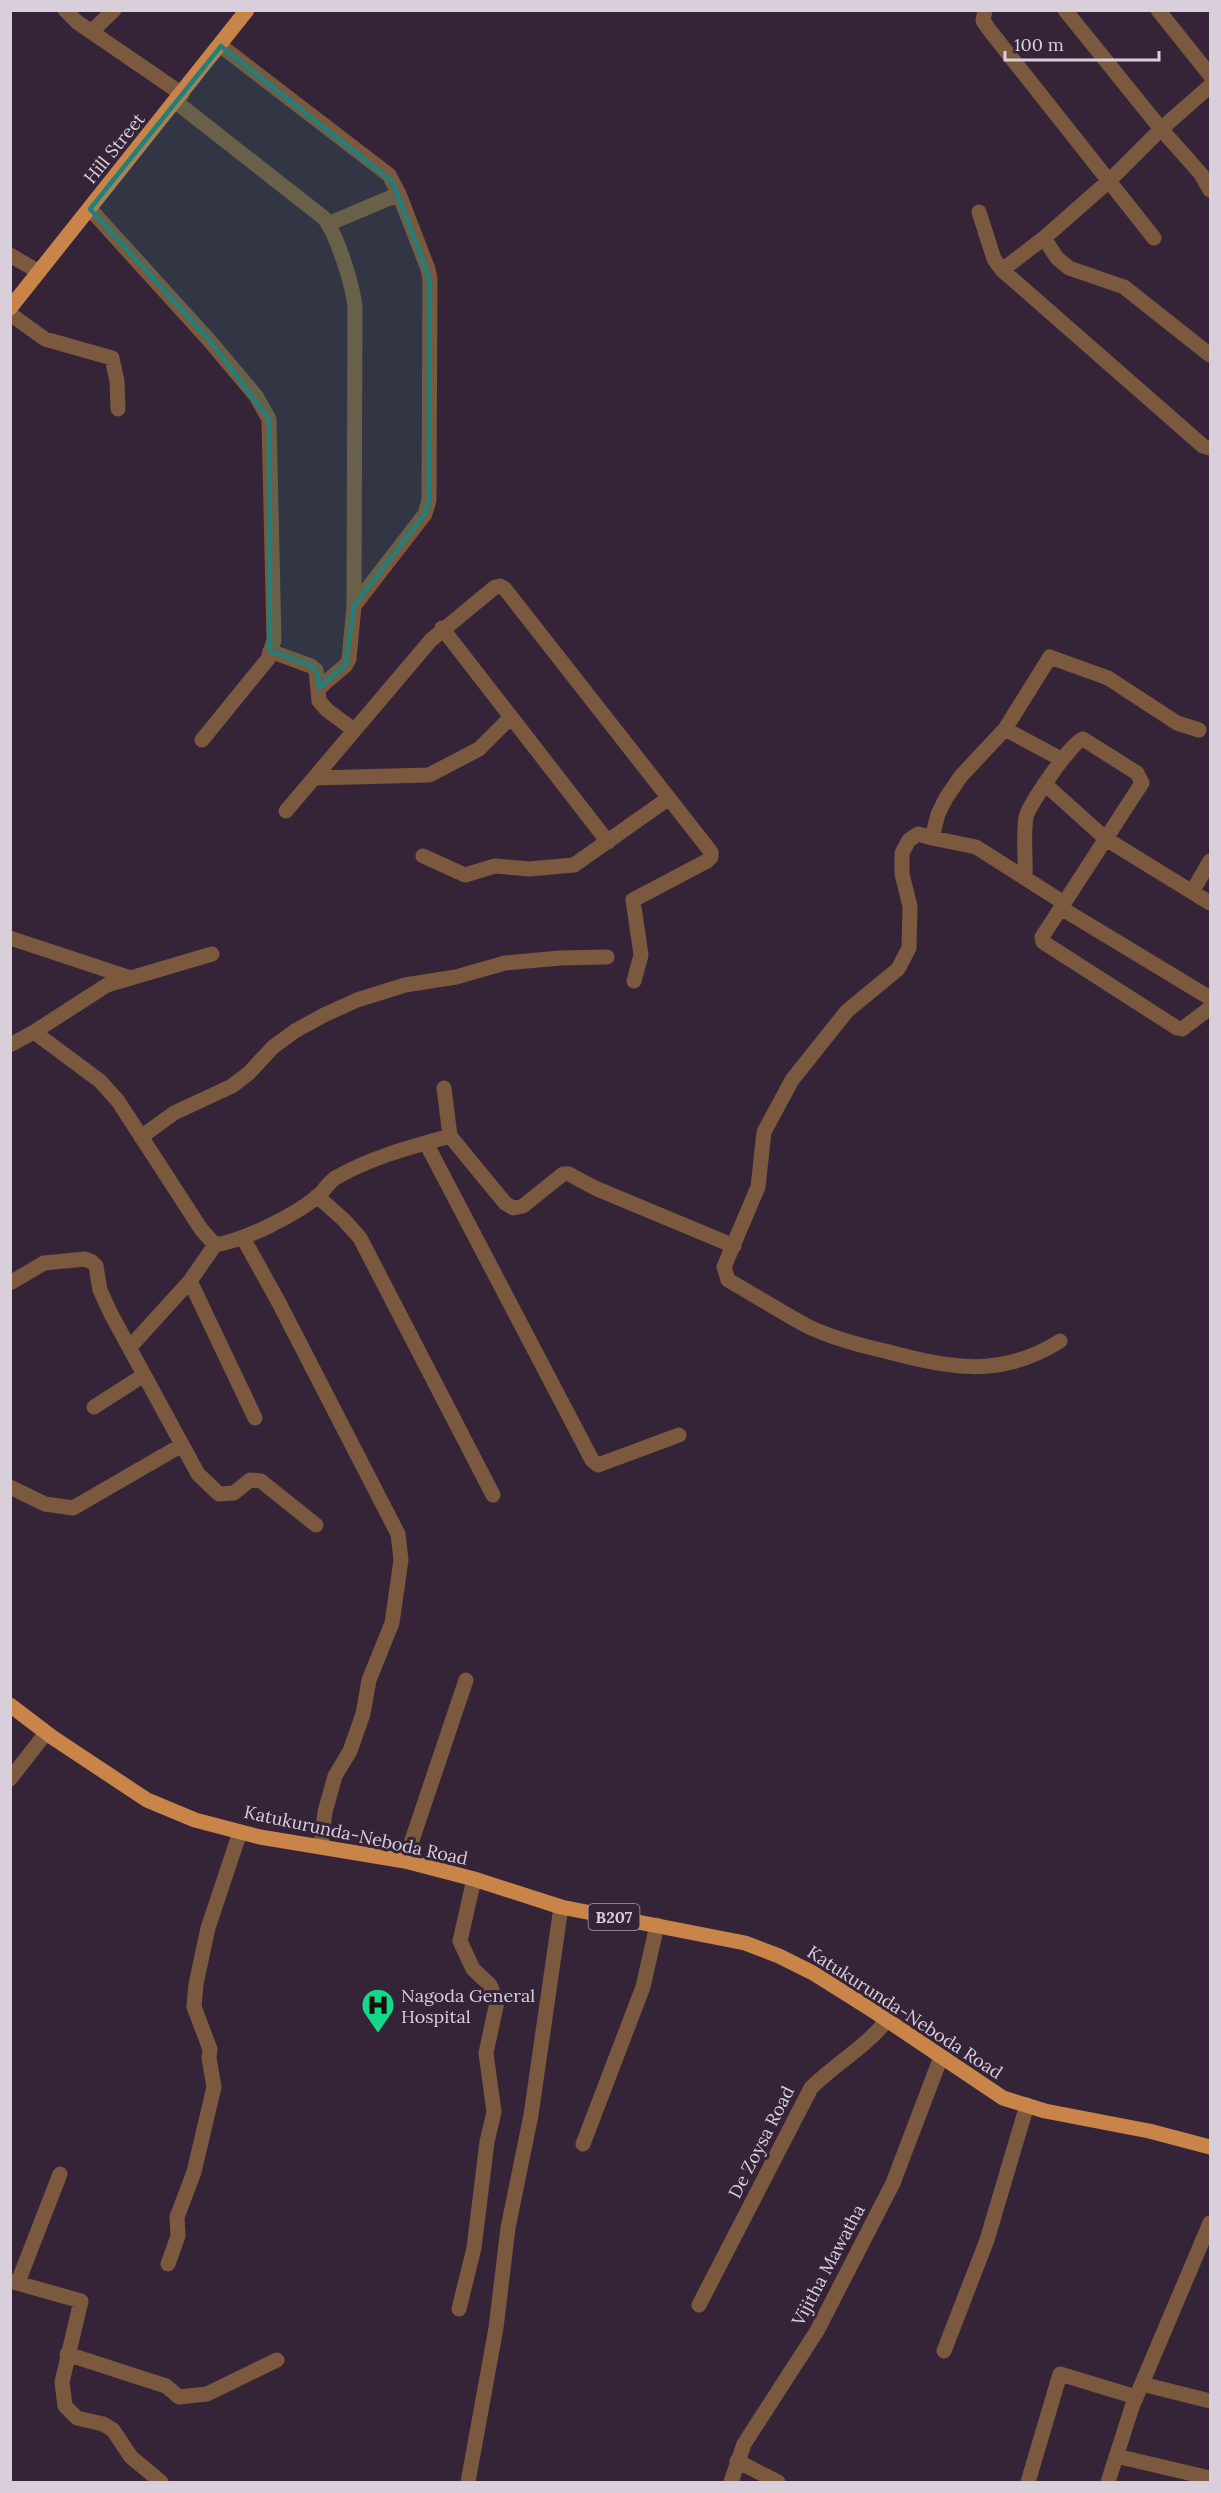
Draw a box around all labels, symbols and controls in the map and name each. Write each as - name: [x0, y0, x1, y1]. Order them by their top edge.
- scale bar: [1005, 24, 1160, 62]
- text: 100 m: [1014, 33, 1064, 56]
- street label: Hill Street: [78, 108, 150, 188]
- street label: Katukurunda-Neboda Road: [242, 1800, 470, 1870]
- road number: B207: [588, 1904, 640, 1930]
- street label: Katukurunda-Neboda Road: [803, 1940, 1007, 2084]
- place label: Nagoda General Hospital: [401, 1984, 535, 2028]
- hospital icon: Nagoda General Hospital: [360, 1987, 396, 2034]
- street label: De Zoysa Road: [723, 2082, 799, 2202]
- street label: Vijitha Mawatha: [786, 2200, 870, 2331]

